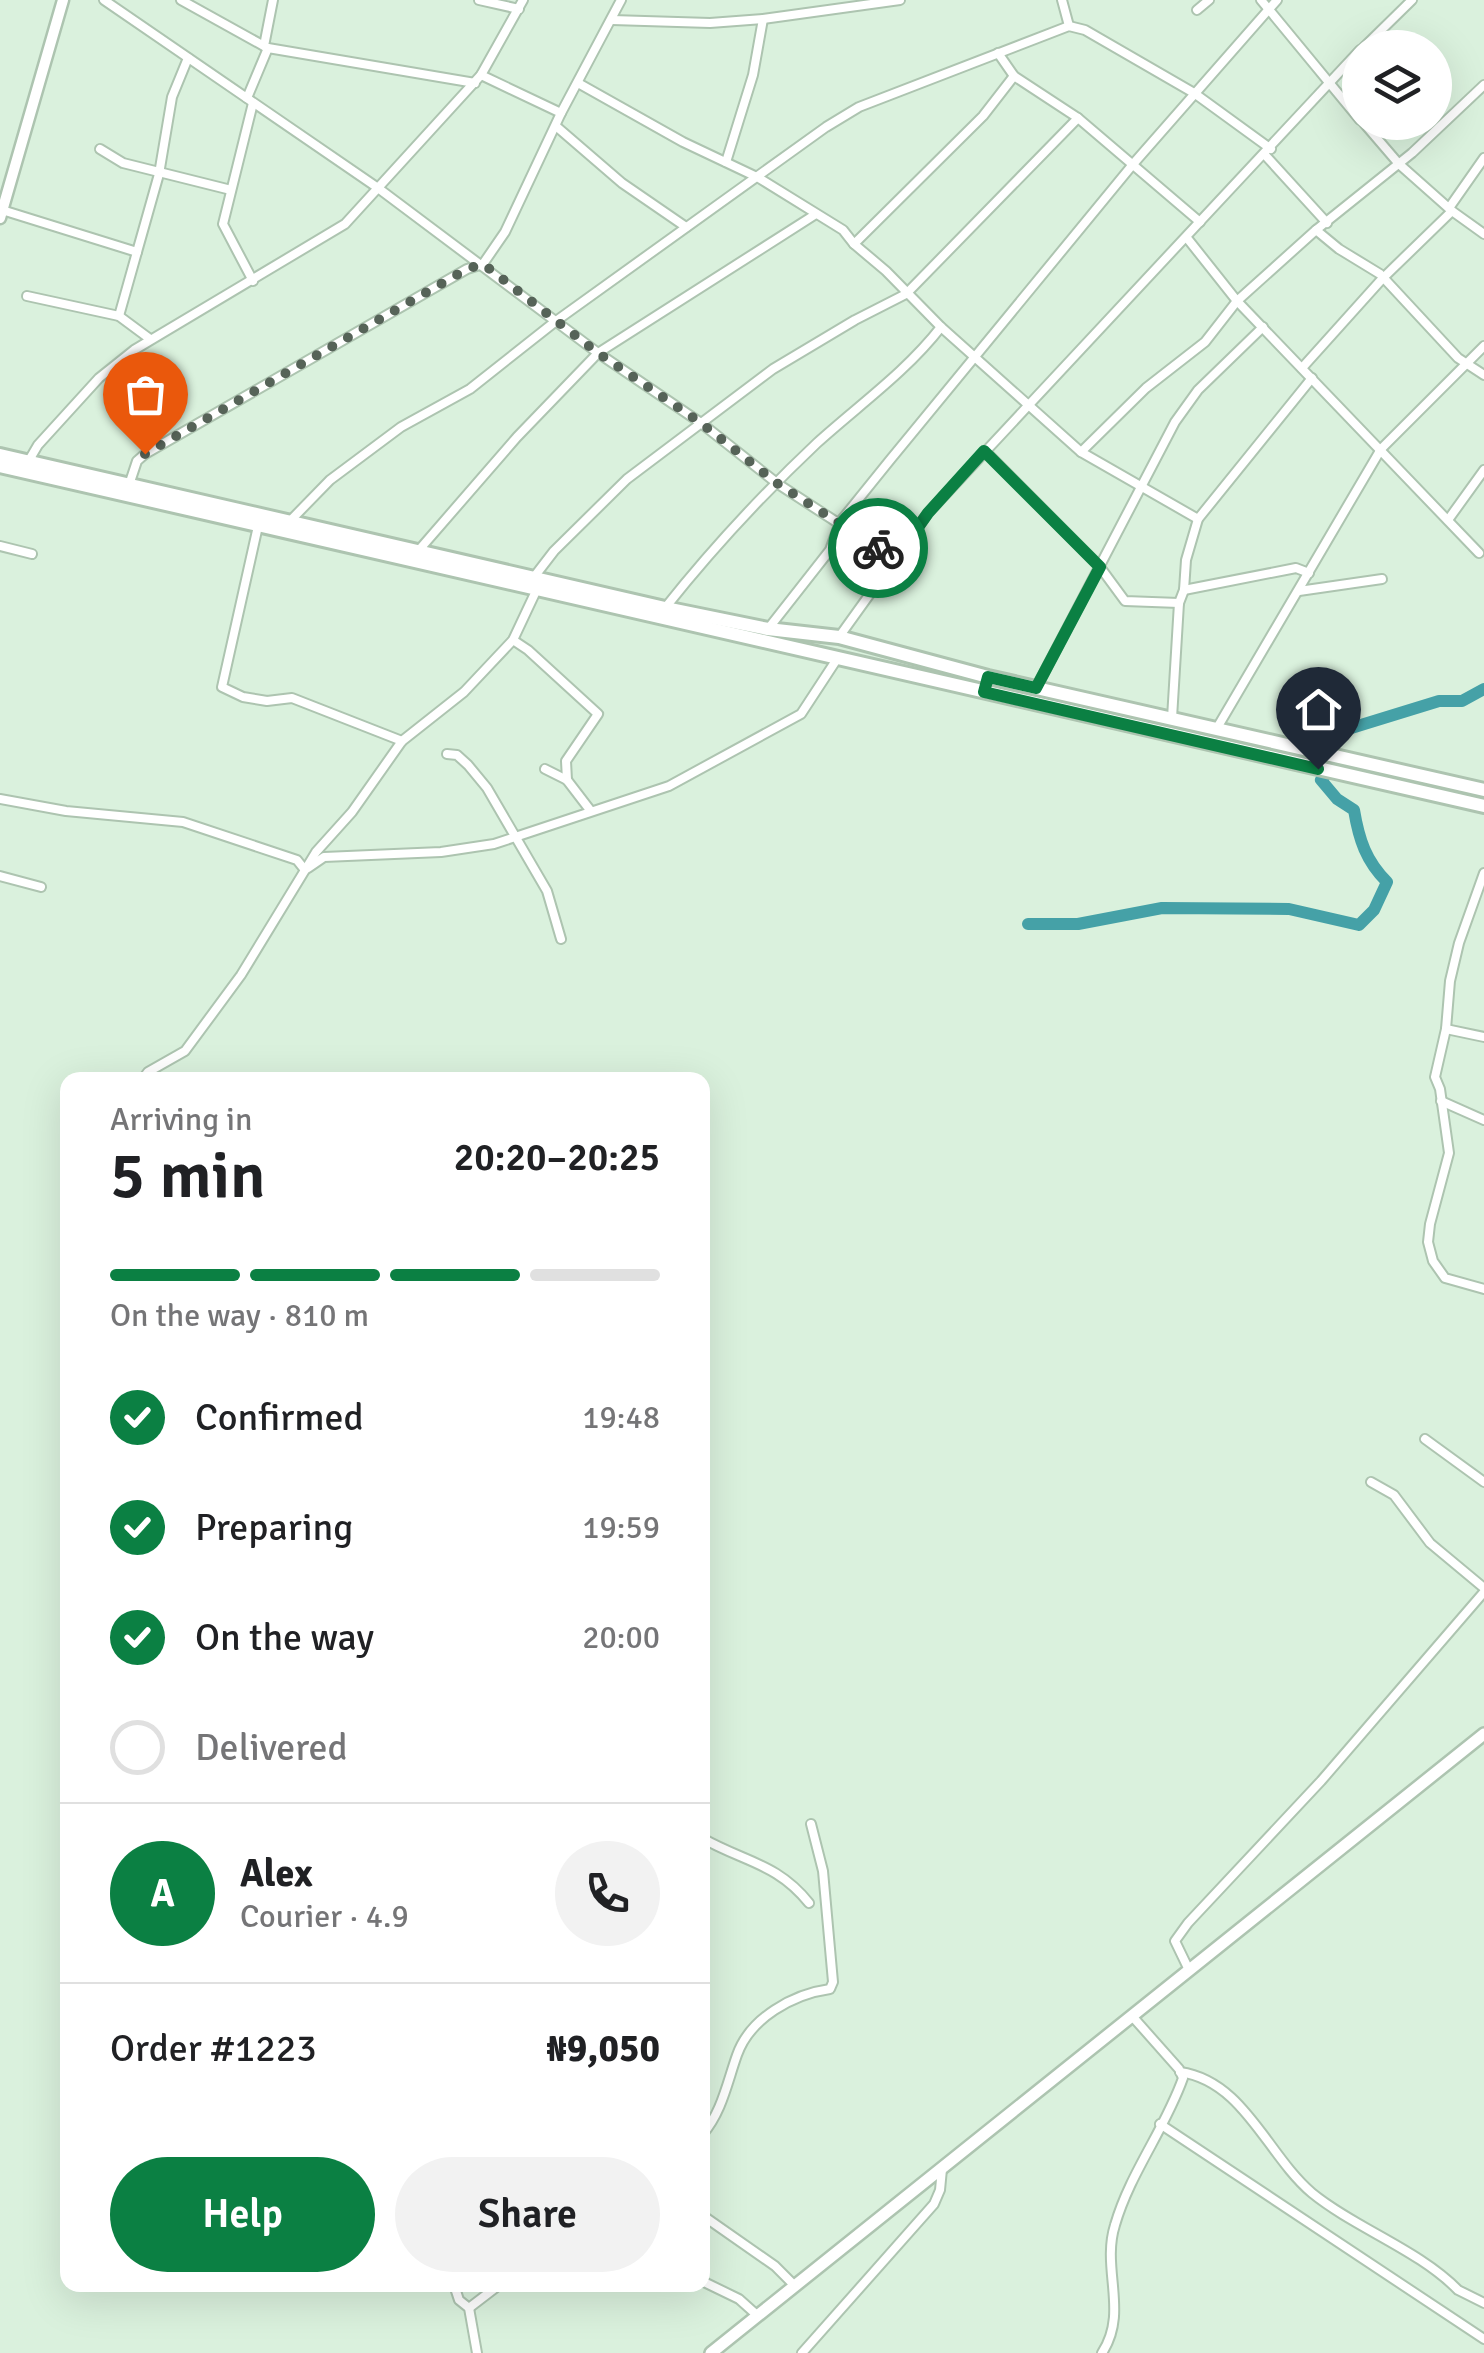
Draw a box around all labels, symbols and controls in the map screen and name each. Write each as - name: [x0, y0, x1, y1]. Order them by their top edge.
- map controls: [1342, 30, 1452, 140]
- button: layers: [1342, 30, 1452, 140]
- pin: [103, 352, 188, 455]
- icon: bag: [118, 367, 173, 422]
- courier: [828, 498, 928, 598]
- icon: bike: [851, 521, 906, 576]
- pin: [1276, 667, 1361, 770]
- icon: home: [1291, 682, 1346, 737]
- text: Arriving in: [110, 1100, 252, 1139]
- text: 20:20–20:25: [454, 1134, 660, 1181]
- text: 5 min: [110, 1136, 266, 1216]
- text: On the way · 810 m: [110, 1296, 369, 1335]
- icon: check: [110, 1390, 165, 1445]
- text: Confirmed: [195, 1394, 364, 1441]
- text: 19:48: [582, 1398, 660, 1437]
- icon: check: [110, 1500, 165, 1555]
- text: Preparing: [195, 1504, 353, 1551]
- text: 19:59: [582, 1508, 660, 1547]
- icon: check: [110, 1610, 165, 1665]
- text: On the way: [195, 1614, 374, 1661]
- text: 20:00: [582, 1618, 660, 1657]
- text: Delivered: [195, 1724, 348, 1771]
- button: phone: [555, 1841, 660, 1946]
- text: Alex: [240, 1850, 313, 1897]
- text: A: [150, 1870, 175, 1917]
- text: Courier · 4.9: [240, 1897, 409, 1936]
- text: Order #1223: [110, 2025, 317, 2072]
- text: ₦9,050: [546, 2025, 660, 2072]
- button: Help: [110, 2157, 375, 2272]
- button: Share: [395, 2157, 660, 2272]

